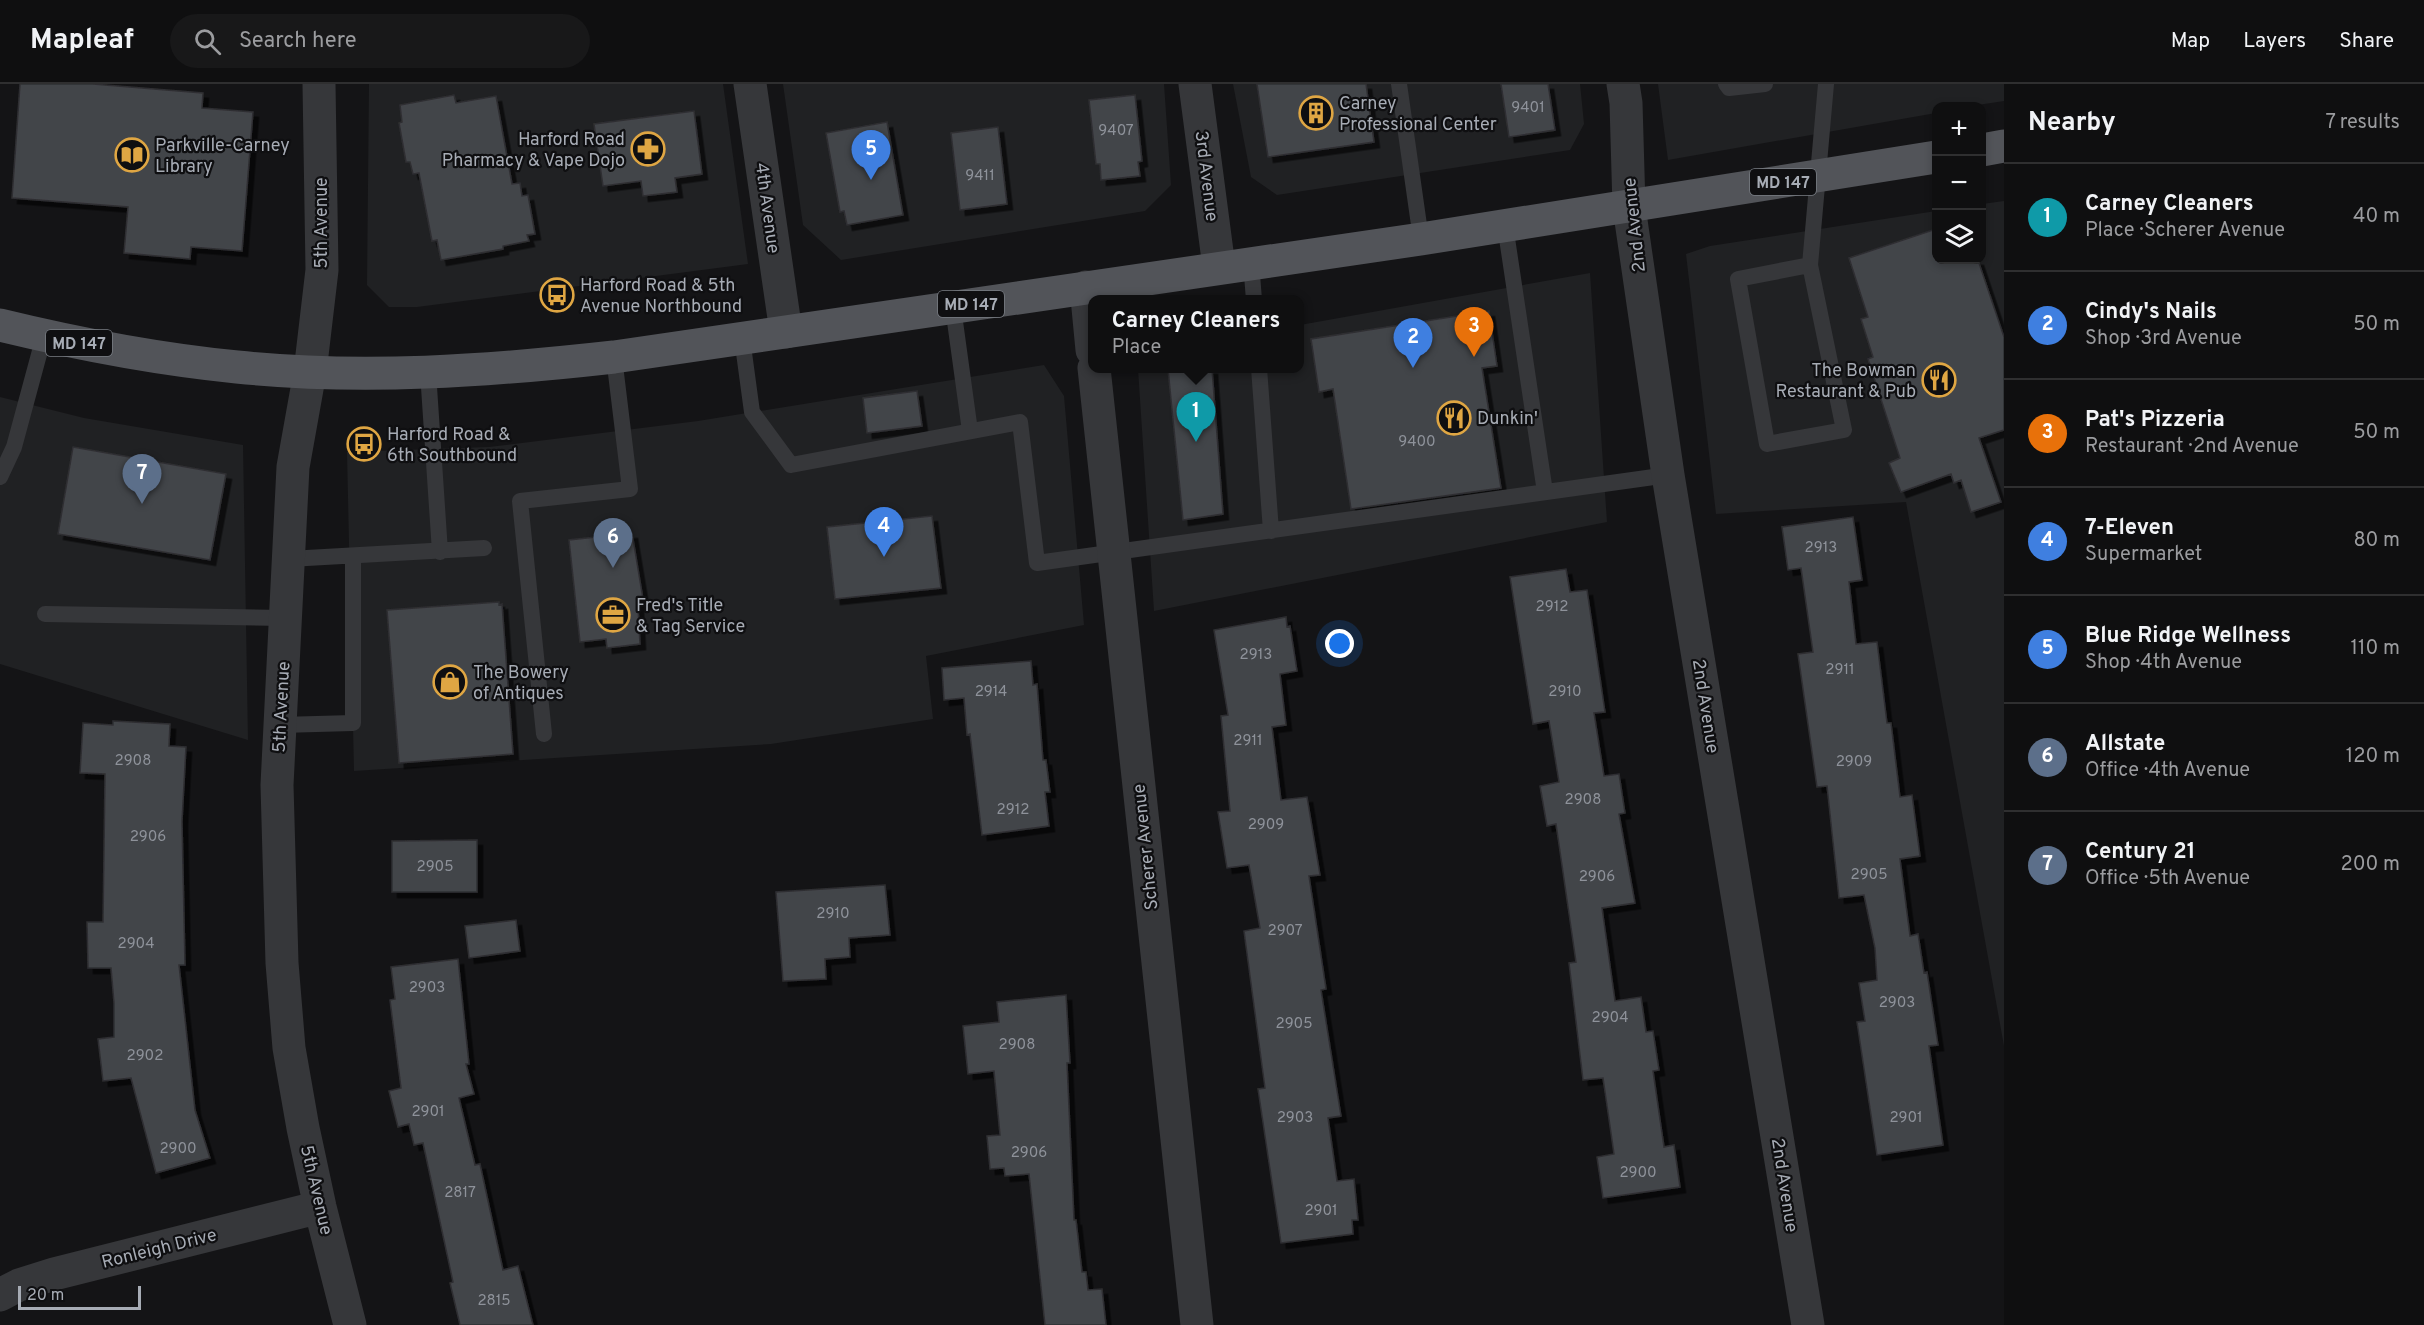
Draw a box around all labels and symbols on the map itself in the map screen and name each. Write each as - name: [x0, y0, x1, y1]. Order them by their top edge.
- place label: Carney Professional Center: [1339, 93, 1497, 137]
- building icon: Carney Professional Center: [1298, 95, 1334, 131]
- house number: 9401: [1511, 99, 1545, 118]
- house number: 9407: [1098, 122, 1134, 141]
- place label: Harford Road Pharmacy & Vape Dojo: [442, 129, 625, 173]
- pin: 5: [852, 130, 890, 180]
- street label: 3rd Avenue: [1189, 130, 1222, 223]
- pharmacy icon: Harford Road Pharmacy & Vape Dojo: [630, 131, 666, 167]
- place label: Parkville-Carney Library: [155, 135, 290, 179]
- library icon: Parkville-Carney Library: [114, 137, 150, 173]
- street label: 4th Avenue: [749, 161, 784, 255]
- house number: 9411: [965, 167, 995, 186]
- road number: MD 147: [1750, 169, 1816, 195]
- street label: 2nd Avenue: [1619, 176, 1652, 273]
- street label: 5th Avenue: [311, 177, 334, 269]
- place label: Harford Road & 5th Avenue Northbound: [580, 275, 742, 319]
- bus stop icon: Harford Road & 5th Avenue Northbound: [539, 277, 575, 313]
- road number: MD 147: [938, 291, 1004, 317]
- pin: 3: [1454, 308, 1494, 357]
- pin: 2: [1394, 318, 1432, 368]
- road number: MD 147: [46, 330, 112, 356]
- place label: The Bowman Restaurant & Pub: [1775, 360, 1916, 404]
- restaurant icon: The Bowman Restaurant & Pub: [1921, 362, 1957, 398]
- pin: 1: [1176, 392, 1216, 442]
- restaurant icon: Dunkin': [1436, 400, 1472, 436]
- place label: Dunkin': [1477, 408, 1538, 431]
- place label: Harford Road & 6th Southbound: [387, 424, 517, 468]
- bus stop icon: Harford Road & 6th Southbound: [346, 426, 382, 462]
- house number: 9400: [1398, 433, 1436, 452]
- pin: 7: [122, 454, 162, 504]
- pin: 4: [864, 508, 904, 557]
- pin: 6: [594, 518, 632, 568]
- house number: 2913: [1805, 539, 1837, 558]
- place label: Fred's Title & Tag Service: [636, 595, 745, 639]
- office icon: Fred's Title & Tag Service: [595, 597, 631, 633]
- house number: 2912: [1536, 598, 1568, 617]
- your location: [1325, 629, 1354, 658]
- house number: 2913: [1240, 646, 1272, 665]
- street label: 2nd Avenue: [1686, 657, 1723, 755]
- street label: 5th Avenue: [269, 661, 296, 753]
- house number: 2911: [1825, 661, 1855, 680]
- place label: The Bowery of Antiques: [473, 662, 569, 706]
- shop icon: The Bowery of Antiques: [432, 664, 468, 700]
- house number: 2914: [975, 683, 1007, 702]
- house number: 2910: [1548, 683, 1582, 702]
- house number: 2911: [1233, 732, 1263, 751]
- house number: 2908: [115, 752, 151, 771]
- house number: 2909: [1836, 753, 1872, 772]
- street label: Scherer Avenue: [1128, 783, 1165, 911]
- house number: 2908: [1565, 791, 1601, 810]
- house number: 2912: [997, 801, 1029, 820]
- house number: 2909: [1248, 816, 1284, 835]
- house number: 2906: [130, 828, 166, 847]
- house number: 2905: [417, 858, 453, 877]
- house number: 2905: [1851, 866, 1887, 885]
- house number: 2906: [1579, 868, 1615, 887]
- house number: 2910: [816, 905, 850, 924]
- house number: 2907: [1267, 922, 1303, 941]
- house number: 2904: [118, 935, 154, 954]
- house number: 2903: [409, 979, 445, 998]
- house number: 2903: [1879, 994, 1915, 1013]
- house number: 2904: [1592, 1009, 1628, 1028]
- house number: 2905: [1276, 1015, 1312, 1034]
- house number: 2908: [999, 1036, 1035, 1055]
- house number: 2902: [127, 1047, 163, 1066]
- house number: 2901: [411, 1103, 445, 1122]
- house number: 2903: [1277, 1109, 1313, 1128]
- house number: 2901: [1889, 1109, 1923, 1128]
- street label: 2nd Avenue: [1765, 1136, 1802, 1234]
- house number: 2900: [159, 1140, 197, 1159]
- street label: 5th Avenue: [294, 1143, 337, 1237]
- house number: 2906: [1011, 1144, 1047, 1163]
- house number: 2900: [1619, 1164, 1657, 1183]
- house number: 2817: [444, 1184, 476, 1203]
- house number: 2901: [1304, 1202, 1338, 1221]
- street label: Ronleigh Drive: [99, 1224, 219, 1275]
- scale bar: [18, 1283, 141, 1310]
- house number: 2815: [477, 1292, 511, 1311]

